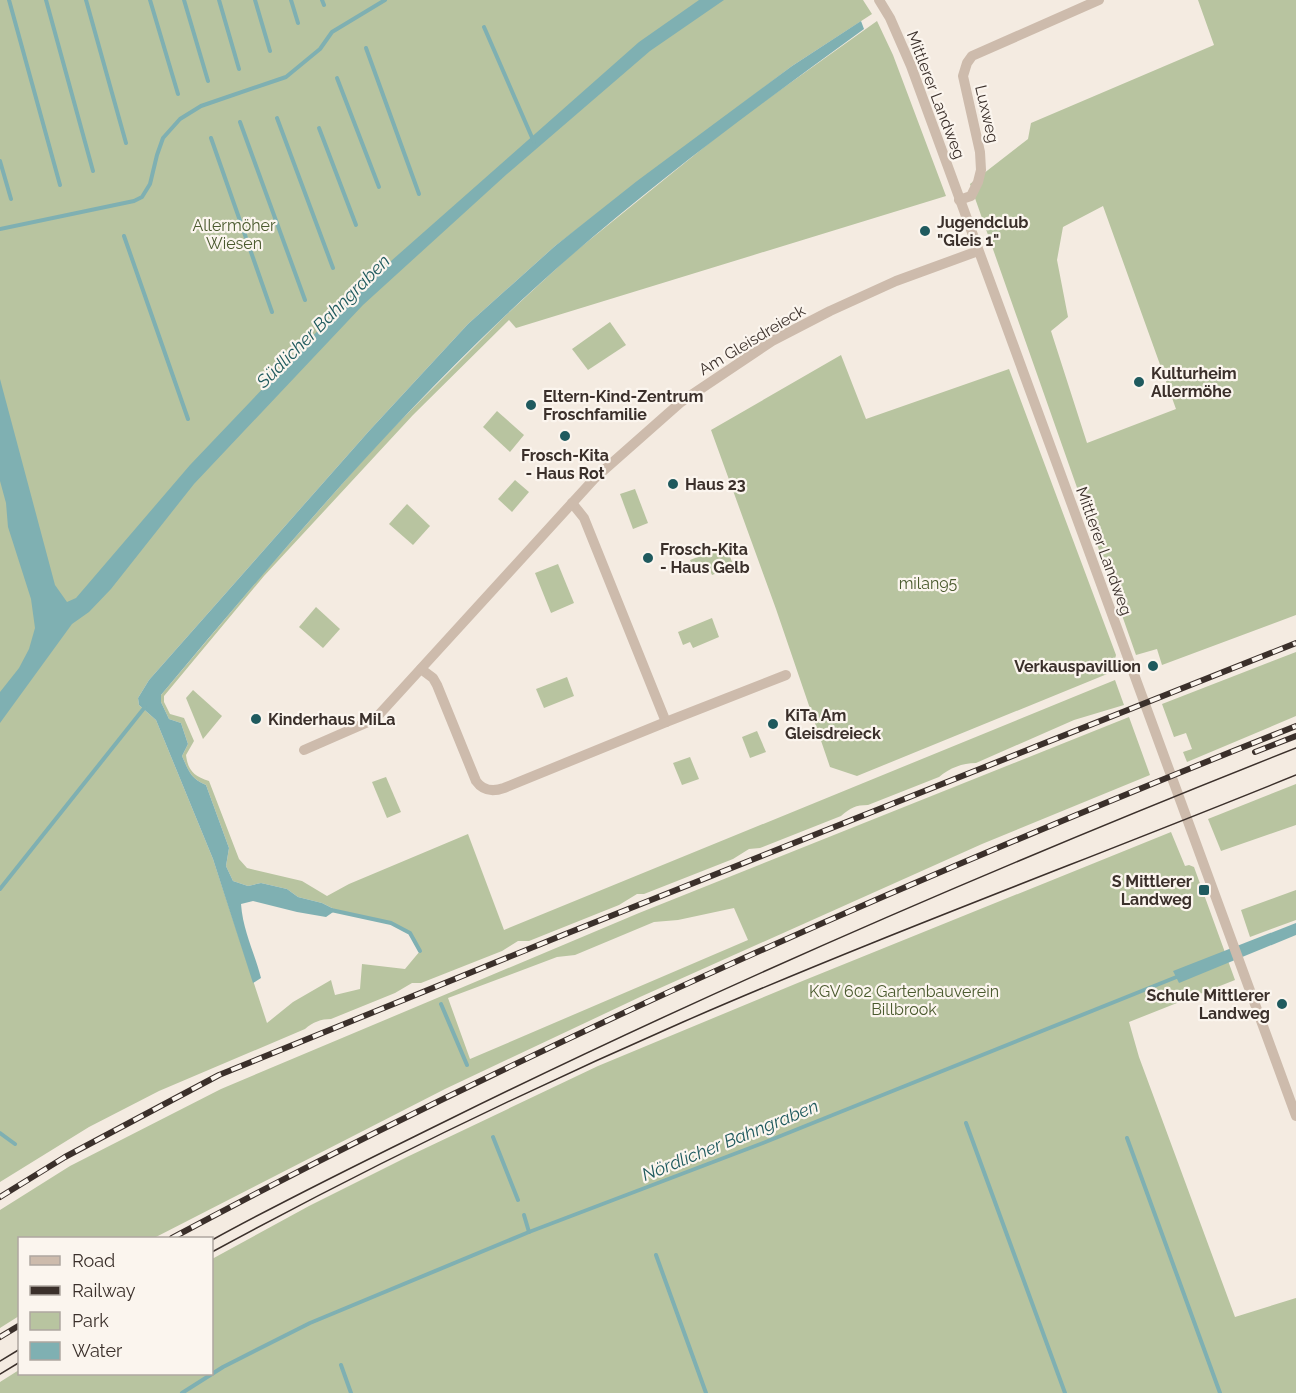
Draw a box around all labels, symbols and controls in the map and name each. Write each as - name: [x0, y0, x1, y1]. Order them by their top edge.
- street label: Mittlerer Landweg: [903, 28, 969, 162]
- street label: Luxweg: [971, 83, 1003, 145]
- place label: Jugendclub "Gleis 1": [937, 213, 1028, 250]
- park label: Allermöher Wiesen: [192, 216, 276, 253]
- marker: Jugendclub "Gleis 1": [918, 224, 932, 238]
- water label: Südlicher Bahngraben: [251, 250, 394, 393]
- street label: Am Gleisdreieck: [695, 300, 809, 379]
- place label: Kulturheim Allermöhe: [1151, 364, 1237, 401]
- marker: Kulturheim Allermöhe: [1132, 375, 1146, 389]
- place label: Eltern-Kind-Zentrum Froschfamilie: [543, 387, 703, 424]
- marker: Eltern-Kind-Zentrum Froschfamilie: [524, 398, 538, 412]
- marker: Frosch-Kita - Haus Rot: [558, 429, 572, 443]
- place label: Frosch-Kita - Haus Rot: [521, 446, 609, 483]
- place label: Haus 23: [685, 475, 746, 494]
- marker: Haus 23: [666, 477, 680, 491]
- street label: Mittlerer Landweg: [1072, 484, 1136, 618]
- place label: Frosch-Kita - Haus Gelb: [660, 540, 750, 577]
- marker: Frosch-Kita - Haus Gelb: [641, 551, 655, 565]
- park label: milan95: [899, 574, 958, 593]
- place label: Verkauspavillion: [1014, 657, 1141, 676]
- marker: Verkauspavillion: [1146, 659, 1160, 673]
- place label: KiTa Am Gleisdreieck: [785, 706, 881, 743]
- place label: Kinderhaus MiLa: [268, 710, 395, 729]
- marker: Kinderhaus MiLa: [249, 712, 263, 726]
- marker: KiTa Am Gleisdreieck: [766, 717, 780, 731]
- place label: S Mittlerer Landweg: [1112, 872, 1192, 909]
- marker: S Mittlerer Landweg: [1197, 883, 1211, 897]
- park label: KGV 602 Gartenbauverein Billbrook: [809, 982, 999, 1019]
- place label: Schule Mittlerer Landweg: [1146, 986, 1270, 1023]
- marker: Schule Mittlerer Landweg: [1275, 997, 1289, 1011]
- water label: Nördlicher Bahngraben: [639, 1095, 821, 1185]
- legend: [18, 1237, 213, 1375]
- text: Road: [72, 1250, 115, 1271]
- text: Railway: [72, 1280, 136, 1301]
- text: Park: [72, 1310, 109, 1331]
- text: Water: [72, 1340, 123, 1361]

